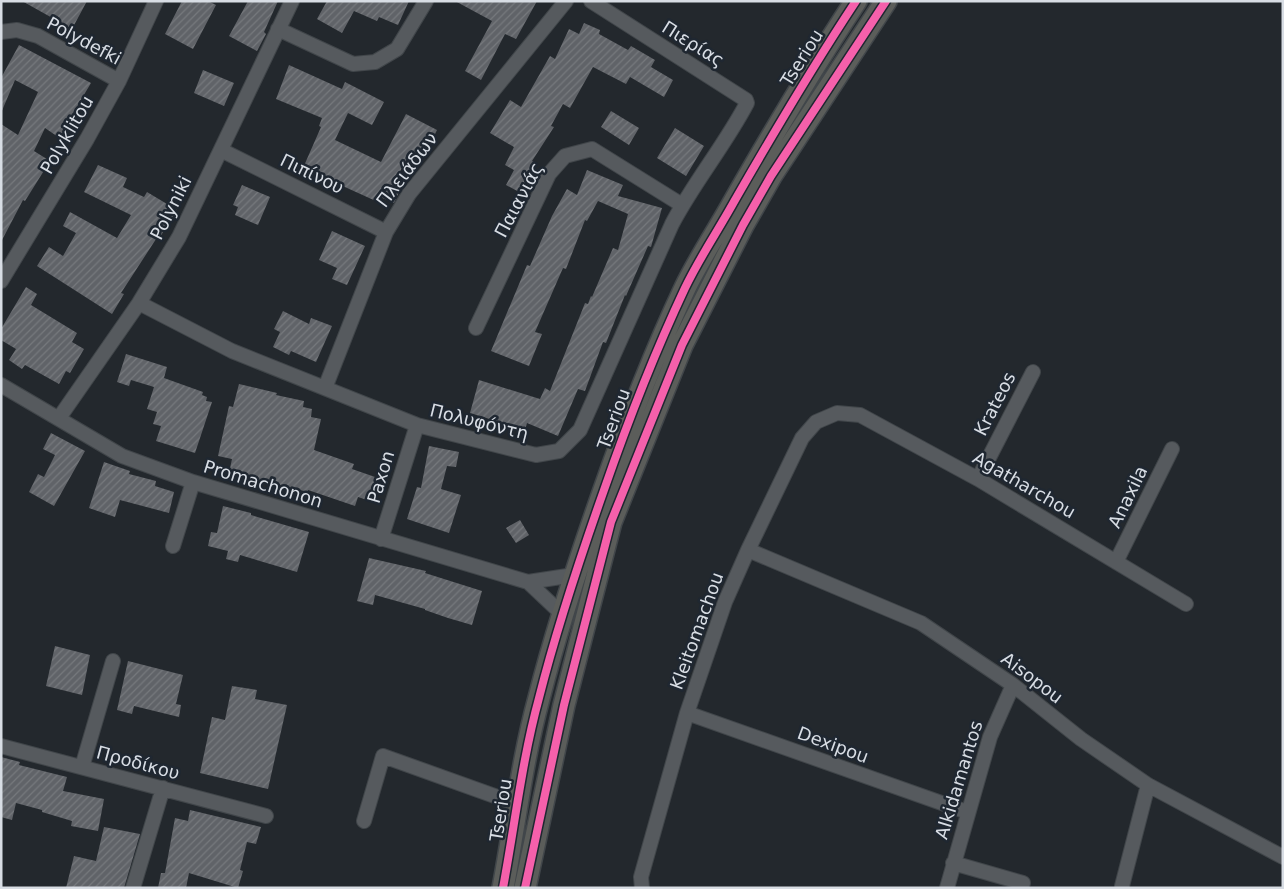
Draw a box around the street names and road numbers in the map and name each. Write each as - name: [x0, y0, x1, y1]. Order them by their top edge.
- street label: Polydefki: [43, 12, 125, 69]
- street label: Πιερίας: [658, 16, 728, 71]
- street label: Tseriou: [775, 25, 827, 91]
- street label: Polyklitou: [36, 92, 97, 178]
- street label: Πλειάδων: [372, 128, 441, 211]
- street label: Πιπίνου: [277, 149, 347, 198]
- street label: Παιανιάς: [490, 159, 547, 241]
- street label: Polyniki: [146, 172, 196, 243]
- street label: Krateos: [970, 368, 1020, 439]
- street label: Tseriou: [592, 385, 634, 453]
- street label: Πολυφόντη: [428, 399, 531, 444]
- street label: Agatharchou: [969, 447, 1079, 522]
- street label: Paxon: [363, 448, 398, 506]
- street label: Promachonon: [201, 455, 325, 512]
- street label: Anaxila: [1104, 462, 1152, 531]
- street label: Kleitomachou: [666, 569, 727, 692]
- street label: Aisopou: [997, 648, 1067, 708]
- street label: Alkidamantos: [931, 718, 986, 842]
- street label: Dexipou: [795, 722, 872, 767]
- street label: Προδίκου: [94, 741, 182, 784]
- street label: Tseriou: [485, 777, 516, 844]

